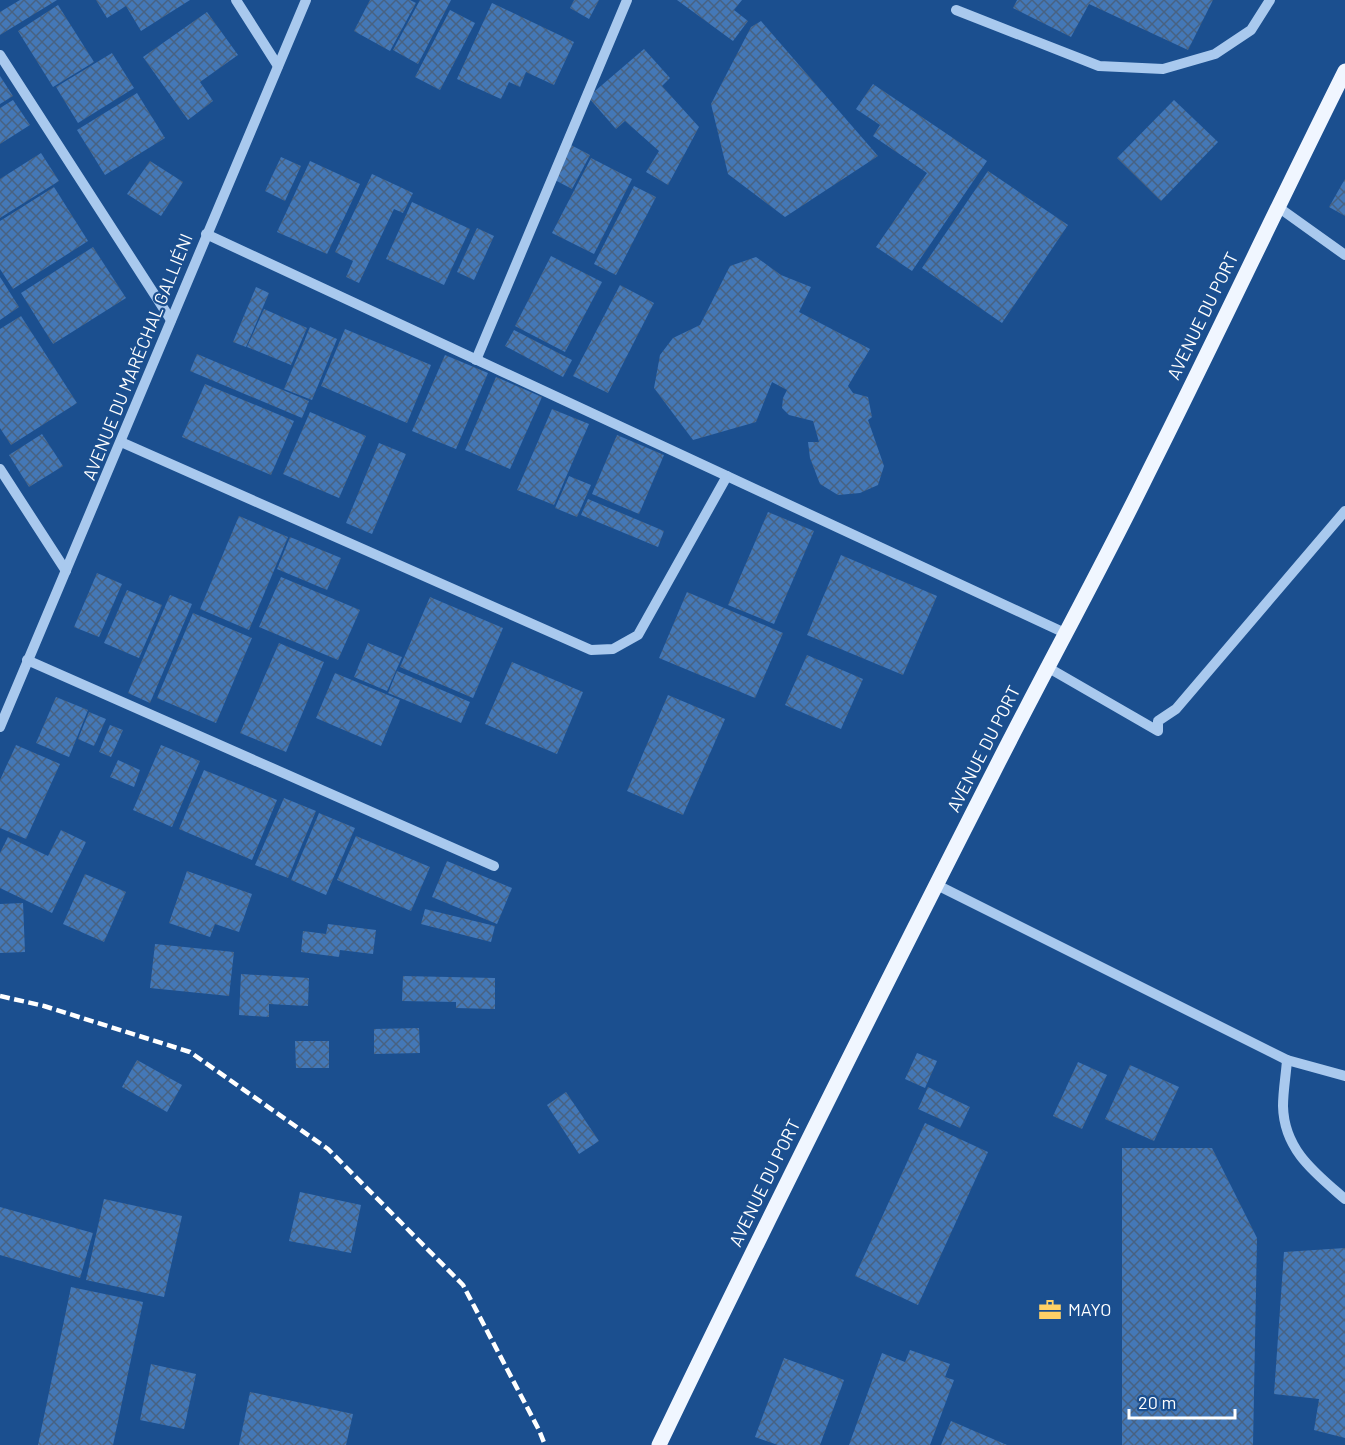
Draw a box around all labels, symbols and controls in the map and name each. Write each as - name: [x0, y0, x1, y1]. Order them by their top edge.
- street label: AVENUE DU MARÉCHAL GALLIÉNI: [77, 230, 197, 483]
- street label: AVENUE DU PORT: [1162, 248, 1242, 383]
- street label: AVENUE DU PORT: [942, 682, 1024, 816]
- street label: AVENUE DU PORT: [724, 1115, 804, 1250]
- office icon: MAYO: [1037, 1297, 1063, 1323]
- place label: MAYO: [1068, 1298, 1111, 1320]
- scale bar: [1129, 1382, 1236, 1420]
- text: 20 m: [1138, 1391, 1176, 1413]

